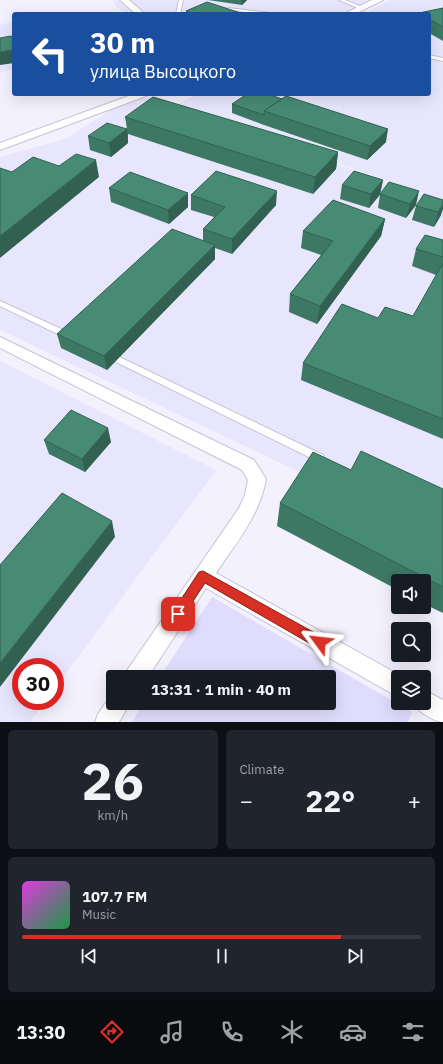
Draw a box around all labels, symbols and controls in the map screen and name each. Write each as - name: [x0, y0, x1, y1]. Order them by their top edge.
- text: 30 m: [90, 24, 155, 61]
- icon: left: [24, 28, 76, 80]
- text: улица Высоцкого: [90, 60, 236, 83]
- map controls: [391, 574, 431, 710]
- button: sound: [391, 574, 431, 614]
- pin: [161, 597, 195, 631]
- icon: arrive: [167, 603, 189, 625]
- position arrow: [299, 621, 341, 663]
- button: search: [391, 622, 431, 662]
- speed limit sign: 30: [12, 658, 64, 710]
- button: layers: [391, 670, 431, 710]
- text: 13:31 · 1 min · 40 m: [151, 680, 291, 699]
- text: 26: [82, 747, 144, 814]
- text: Climate: [240, 761, 284, 778]
- text: 22°: [305, 781, 355, 820]
- text: −: [240, 786, 253, 815]
- text: +: [408, 786, 421, 815]
- text: km/h: [97, 807, 128, 824]
- text: 107.7 FM: [82, 887, 147, 906]
- text: Music: [82, 906, 116, 923]
- icon: previous: [78, 945, 100, 967]
- icon: pause: [211, 945, 233, 967]
- icon: next: [344, 945, 366, 967]
- icon: directions: [98, 1018, 126, 1046]
- icon: music: [158, 1018, 186, 1046]
- icon: phone: [218, 1018, 246, 1046]
- icon: climate: [278, 1018, 306, 1046]
- icon: car: [339, 1018, 367, 1046]
- icon: filters: [399, 1018, 427, 1046]
- text: 13:30: [16, 1021, 65, 1044]

